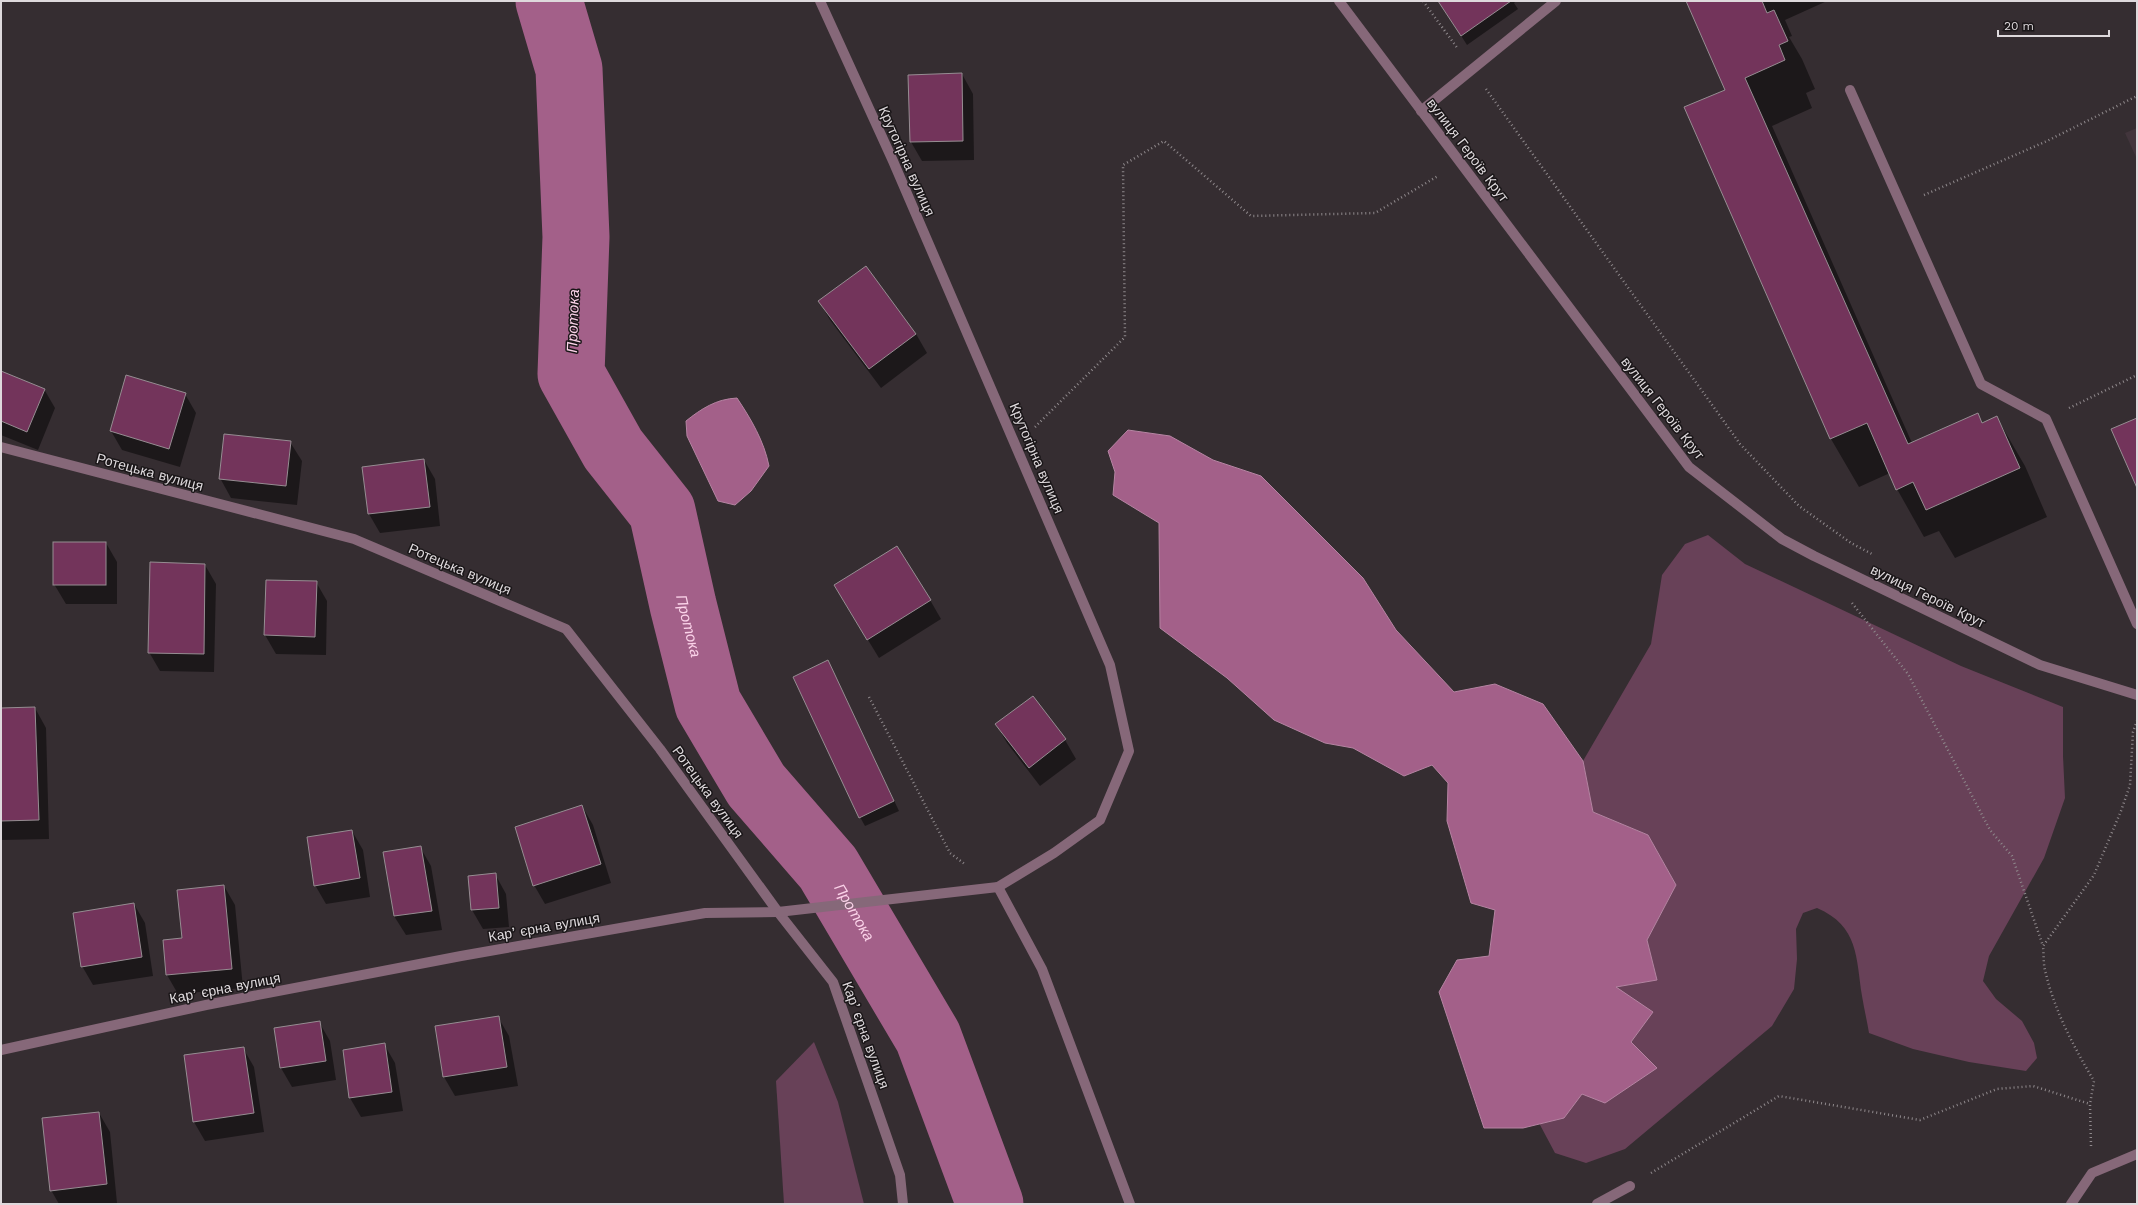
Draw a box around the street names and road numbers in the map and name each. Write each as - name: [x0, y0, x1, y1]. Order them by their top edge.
- street label: вулиця Героїв Крут: [1424, 95, 1512, 205]
- street label: Крутогірна вулиця: [876, 104, 938, 218]
- street label: вулиця Героїв Крут: [1618, 354, 1708, 463]
- street label: Крутогірна вулиця: [1006, 400, 1068, 516]
- street label: Ротецька вулиця: [95, 450, 205, 494]
- street label: Ротецька вулиця: [406, 540, 514, 598]
- street label: вулиця Героїв Крут: [1868, 561, 1988, 631]
- street label: Ротецька вулиця: [669, 743, 747, 841]
- street label: Карʼєрна вулиця: [487, 909, 601, 945]
- street label: Карʼєрна вулиця: [168, 969, 282, 1007]
- street label: Карʼєрна вулиця: [839, 979, 893, 1091]

